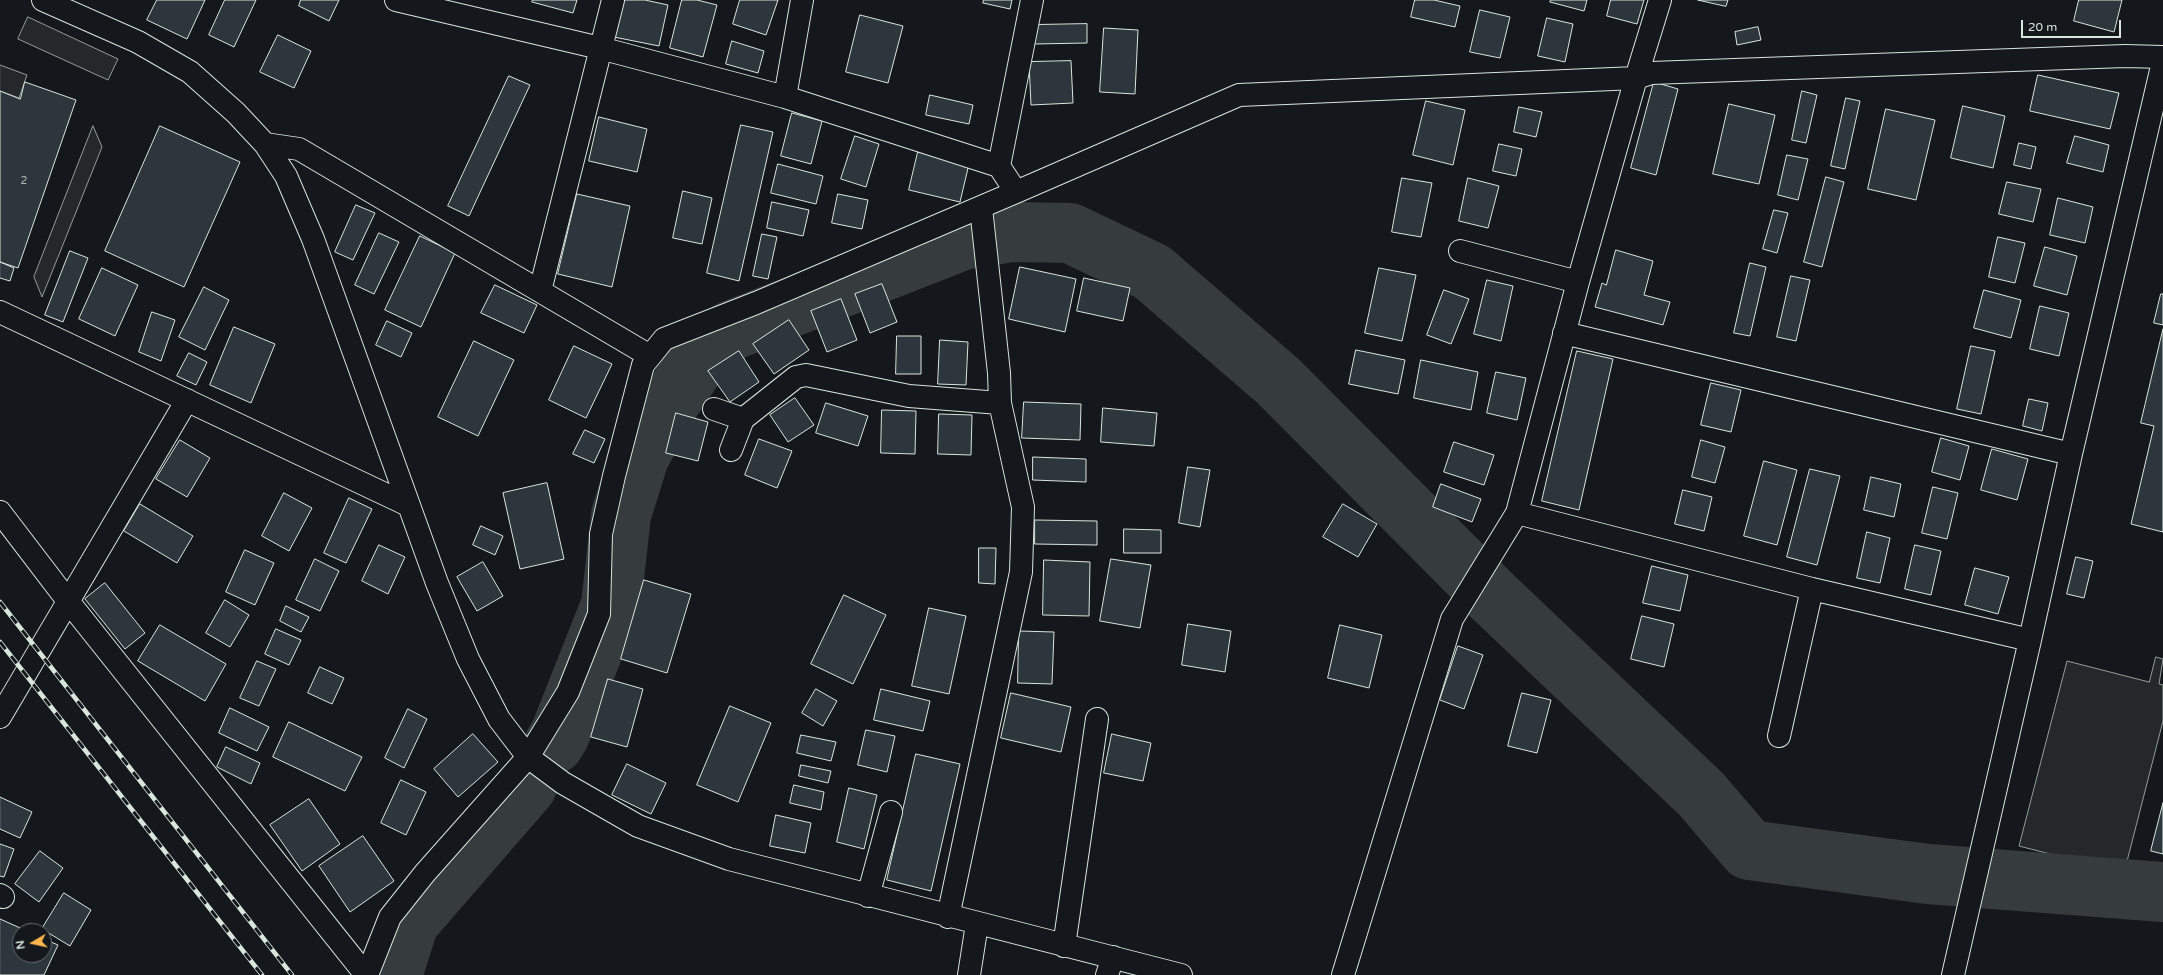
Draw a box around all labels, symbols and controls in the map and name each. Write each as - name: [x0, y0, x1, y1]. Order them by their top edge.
- scale bar: [2023, 12, 2123, 38]
- text: 20 m: [2028, 20, 2057, 34]
- house number: 2: [21, 174, 27, 188]
- north arrow: [12, 923, 52, 963]
- text: N: [14, 939, 28, 950]

